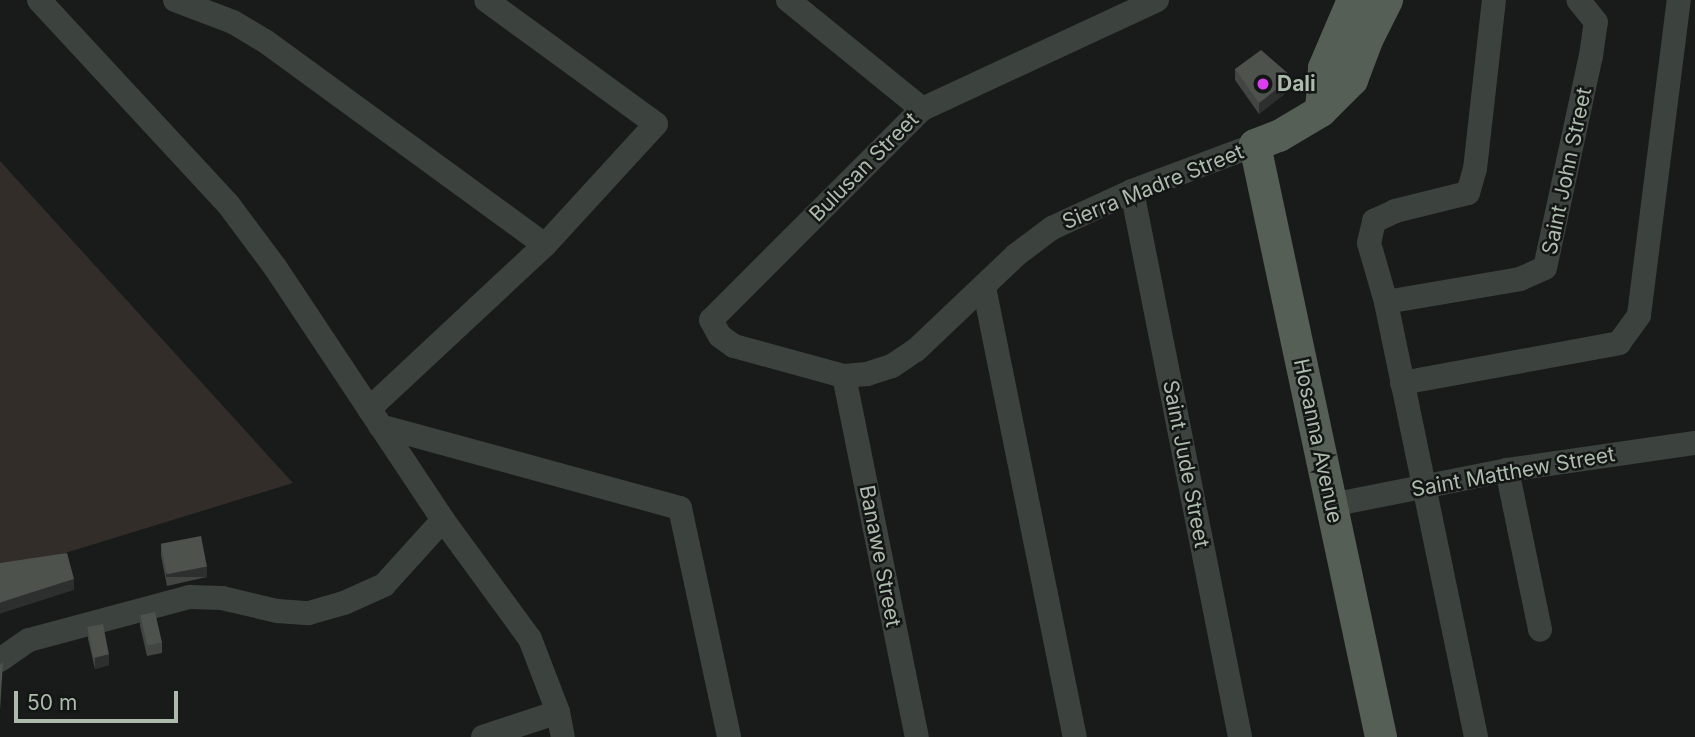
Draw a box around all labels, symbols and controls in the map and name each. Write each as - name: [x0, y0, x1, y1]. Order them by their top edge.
- place label: Dali: [1277, 71, 1316, 97]
- marker: Dali: [1255, 76, 1271, 92]
- street label: Saint John Street: [1537, 85, 1597, 257]
- street label: Bulusan Street: [804, 107, 924, 227]
- street label: Sierra Madre Street: [1059, 139, 1247, 235]
- street label: Hosanna Avenue: [1288, 357, 1348, 525]
- street label: Saint Jude Street: [1157, 378, 1215, 550]
- street label: Saint Matthew Street: [1409, 442, 1617, 502]
- street label: Banawe Street: [854, 483, 906, 629]
- scale bar: [18, 678, 182, 722]
- text: 50 m: [27, 690, 77, 715]

